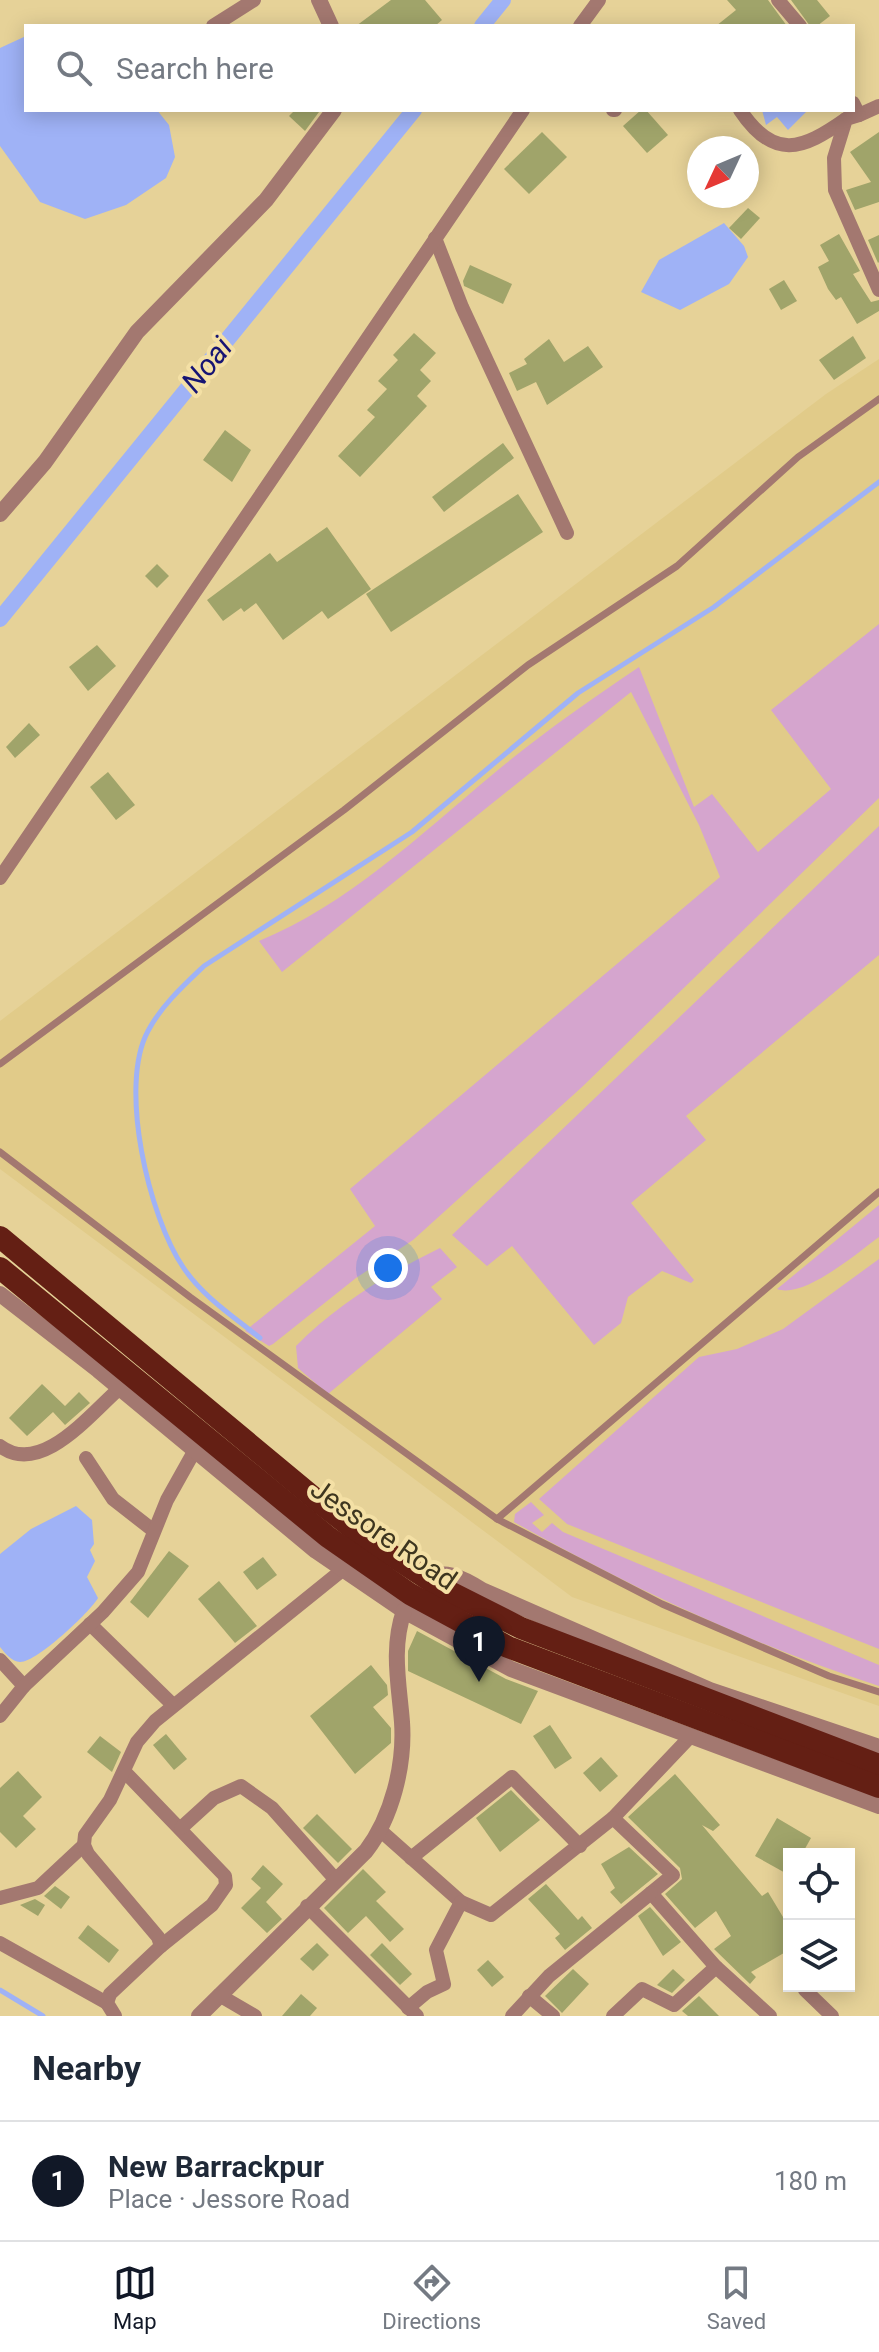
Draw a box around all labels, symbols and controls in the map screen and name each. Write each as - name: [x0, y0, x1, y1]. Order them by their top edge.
- search box: [24, 24, 855, 112]
- icon: search: [52, 46, 96, 90]
- text: Search here: [116, 51, 274, 86]
- north arrow: [687, 136, 759, 208]
- water label: Noai: [174, 330, 240, 399]
- your location: [368, 1248, 408, 1288]
- street label: Jessore Road: [304, 1472, 463, 1597]
- pin: 1: [453, 1616, 505, 1682]
- map controls: [783, 1848, 855, 1992]
- button: locate: [783, 1848, 855, 1920]
- button: layers: [783, 1920, 855, 1992]
- text: Nearby: [32, 2048, 141, 2088]
- text: New Barrackpur: [108, 2149, 324, 2184]
- text: 1: [51, 2166, 65, 2196]
- text: 180 m: [774, 2166, 847, 2196]
- text: Place · Jessore Road: [108, 2184, 350, 2214]
- tab: Map: [113, 2261, 157, 2334]
- tab: Directions: [382, 2261, 481, 2334]
- tab: Saved: [707, 2261, 766, 2334]

